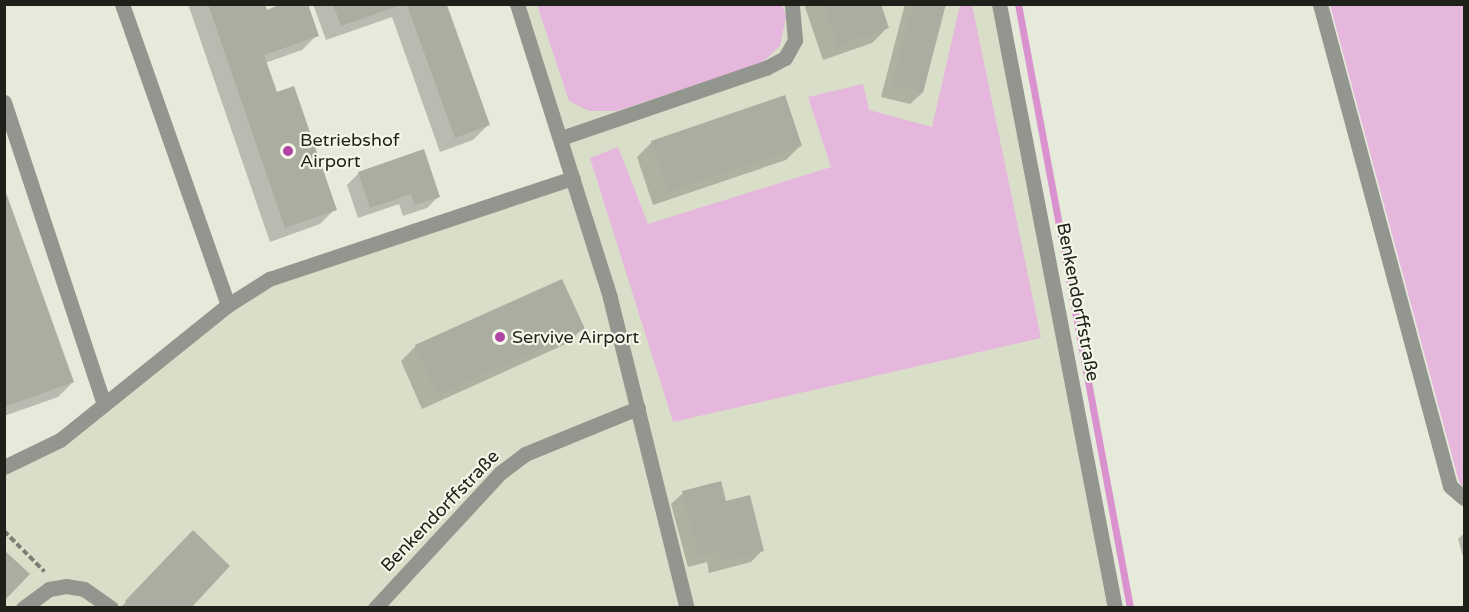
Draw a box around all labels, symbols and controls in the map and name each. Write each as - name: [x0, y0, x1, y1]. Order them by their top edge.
- place label: Betriebshof Airport: [300, 130, 400, 172]
- marker: Betriebshof Airport: [281, 144, 295, 158]
- street label: Benkendorffstraße: [1052, 221, 1104, 383]
- place label: Servive Airport: [512, 326, 639, 348]
- marker: Servive Airport: [493, 330, 507, 344]
- street label: Benkendorffstraße: [376, 446, 504, 576]

